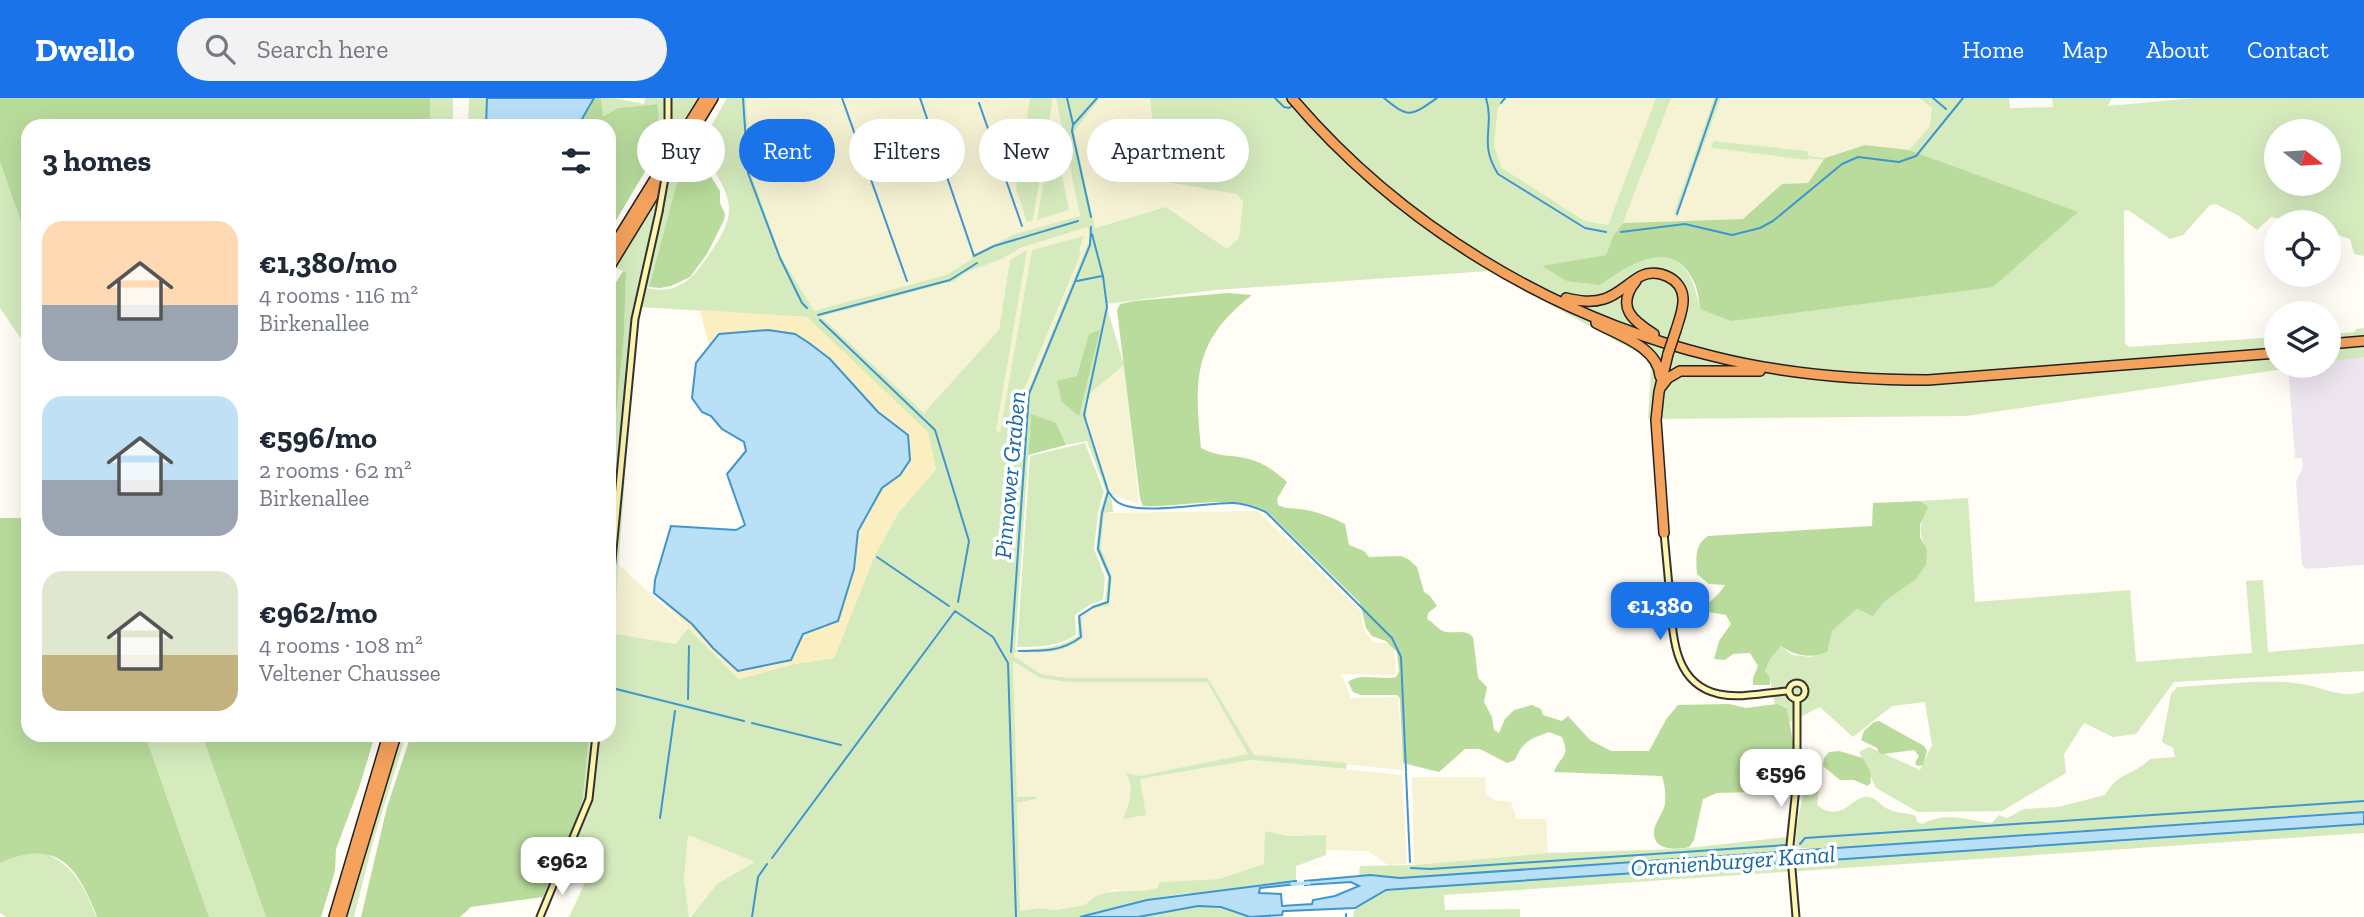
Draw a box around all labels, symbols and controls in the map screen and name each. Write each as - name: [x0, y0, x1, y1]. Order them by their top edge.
- search box: [177, 18, 667, 81]
- text: Dwello: [35, 30, 135, 69]
- icon: search: [201, 30, 239, 68]
- text: Search here: [257, 33, 388, 65]
- text: Home: [1962, 35, 2024, 64]
- text: Map: [2062, 35, 2108, 64]
- text: About: [2146, 35, 2209, 64]
- text: Contact: [2247, 35, 2329, 64]
- chip: Buy: [637, 119, 725, 182]
- chip: Rent: [739, 119, 835, 182]
- chip: Filters: [849, 119, 965, 182]
- chip: New: [979, 119, 1073, 182]
- chip: Apartment: [1087, 119, 1249, 182]
- north arrow: [2264, 119, 2342, 196]
- map controls: [2264, 119, 2341, 378]
- icon: filters: [557, 142, 595, 180]
- text: 3 homes: [42, 143, 151, 179]
- button: locate: [2264, 210, 2341, 287]
- text: €1,380/mo: [259, 245, 397, 281]
- icon: home: [98, 249, 182, 333]
- text: 4 rooms · 116 m²: [259, 281, 418, 309]
- button: layers: [2264, 301, 2341, 378]
- text: Birkenallee: [259, 309, 369, 337]
- water label: Pinnower Graben: [988, 390, 1031, 560]
- text: €596/mo: [259, 420, 377, 456]
- icon: home: [98, 424, 182, 508]
- text: 2 rooms · 62 m²: [259, 456, 412, 484]
- text: Birkenallee: [259, 484, 369, 512]
- pin: €1,380: [1603, 582, 1717, 642]
- text: €1,380: [1627, 591, 1693, 619]
- text: €962/mo: [259, 595, 377, 631]
- icon: home: [98, 599, 182, 683]
- text: 4 rooms · 108 m²: [259, 631, 423, 659]
- text: Veltener Chaussee: [259, 659, 441, 687]
- pin: €596: [1740, 750, 1822, 809]
- text: €596: [1756, 758, 1806, 786]
- pin: €962: [521, 838, 603, 897]
- water label: Oranienburger Kanal: [1630, 839, 1836, 882]
- text: €962: [537, 846, 587, 874]

